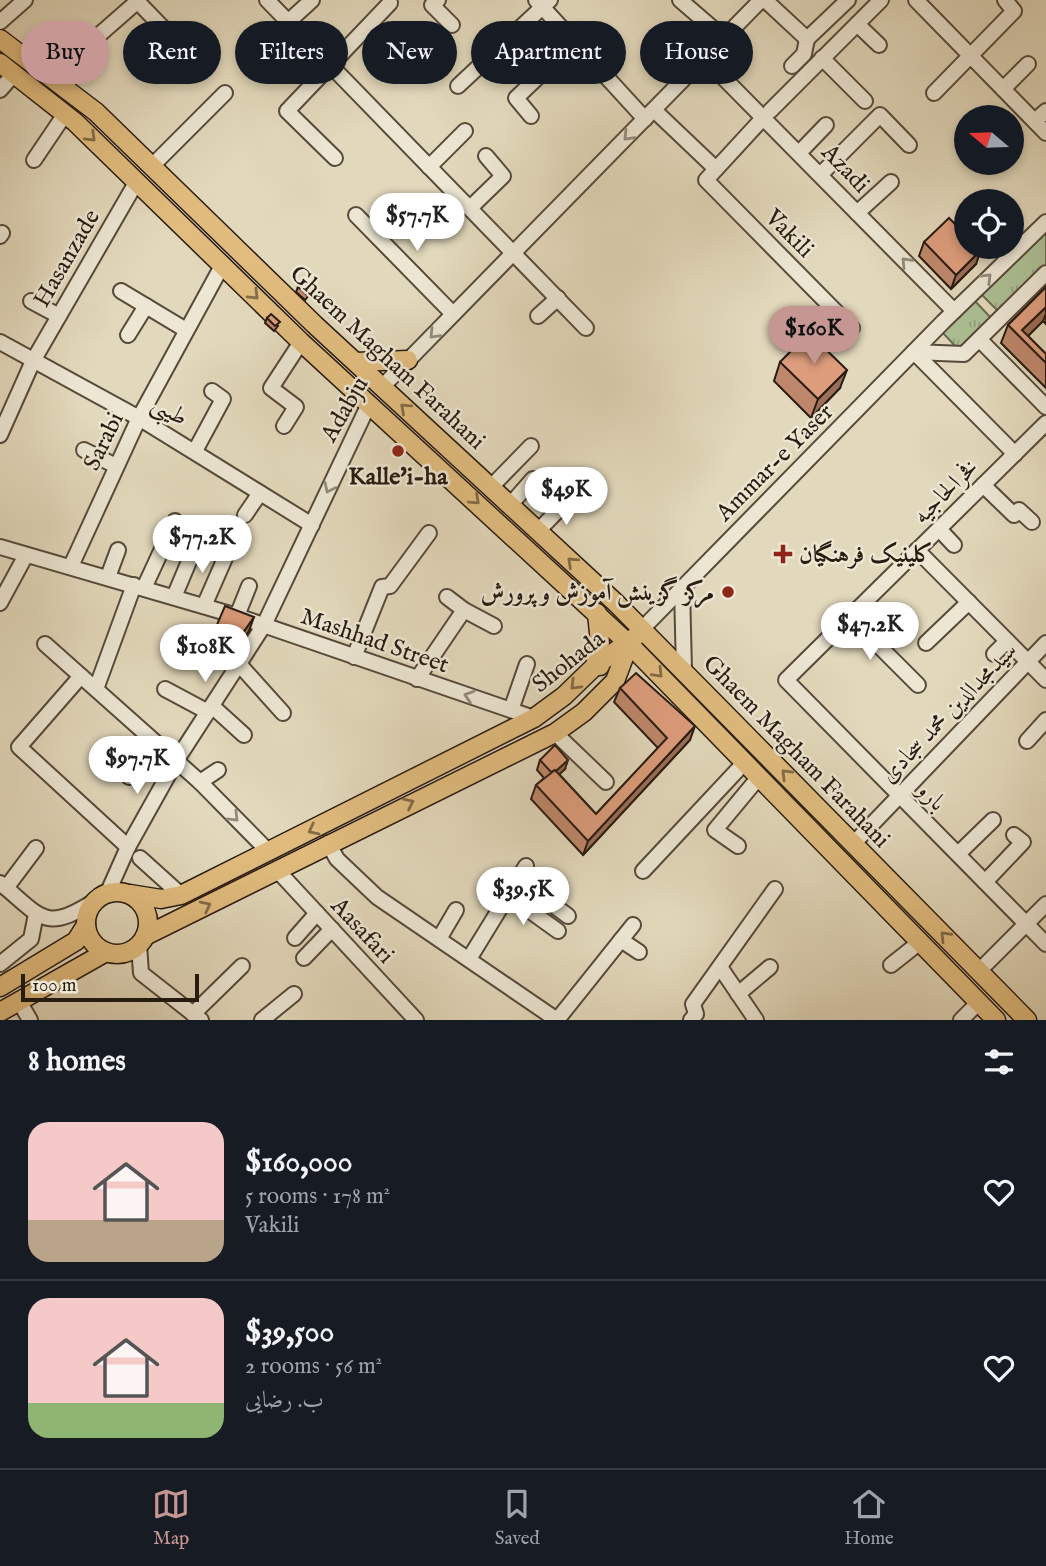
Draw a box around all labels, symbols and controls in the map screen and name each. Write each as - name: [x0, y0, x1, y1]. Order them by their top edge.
- chip: Buy: [21, 21, 109, 84]
- chip: Rent: [123, 21, 221, 84]
- chip: Filters: [235, 21, 348, 84]
- chip: New: [362, 21, 457, 84]
- chip: Apartment: [471, 21, 626, 84]
- chip: House: [640, 21, 753, 84]
- north arrow: [954, 105, 1024, 175]
- map controls: [954, 105, 1024, 259]
- one-way arrow: [83, 128, 96, 141]
- one-way arrow: [623, 128, 636, 141]
- street label: Azadi: [813, 137, 876, 200]
- button: locate: [954, 189, 1024, 259]
- pin: $57.7K: [360, 194, 474, 253]
- text: $57.7K: [386, 201, 448, 230]
- street label: Vakili: [757, 202, 820, 265]
- street label: Hasanzade: [27, 204, 108, 313]
- one-way arrow: [902, 258, 915, 271]
- street label: Ghaem Magham Farahani: [283, 259, 491, 457]
- one-way arrow: [979, 274, 992, 287]
- one-way arrow: [246, 287, 259, 300]
- pin: $160K: [765, 306, 863, 366]
- text: $160K: [785, 314, 843, 343]
- one-way arrow: [430, 326, 443, 339]
- street label: Adabju: [314, 372, 376, 449]
- street label: طیبی: [144, 389, 193, 437]
- street label: Ammar-e Yaser: [709, 397, 841, 529]
- one-way arrow: [400, 404, 413, 416]
- street label: Sarabi: [77, 407, 132, 476]
- marker: Kalle'i-ha: [390, 443, 406, 459]
- street label: فخرالحاجیه: [907, 453, 985, 531]
- place label: Kalle'i-ha: [348, 462, 448, 493]
- pin: $49K: [525, 468, 607, 527]
- text: $49K: [541, 475, 591, 504]
- one-way arrow: [324, 481, 338, 493]
- one-way arrow: [467, 492, 480, 504]
- pin: $77.2K: [145, 516, 259, 575]
- text: $77.2K: [169, 523, 235, 552]
- place label: کلینیک فرهنگیان: [799, 540, 933, 571]
- marker: کلینیک فرهنگیان: [773, 544, 793, 564]
- one-way arrow: [567, 558, 580, 571]
- place label: مرکز گزینش آموزش و پرورش: [481, 576, 714, 609]
- marker: مرکز گزینش آموزش و پرورش: [720, 584, 736, 600]
- street label: Mashhad Street: [296, 602, 453, 681]
- pin: $47.2K: [813, 602, 927, 662]
- text: $47.2K: [837, 610, 903, 639]
- pin: $108K: [156, 624, 254, 684]
- street label: Shohada: [526, 624, 612, 700]
- text: $108K: [176, 632, 234, 661]
- street label: سیدمجدالدین محمد سجادی: [874, 636, 1024, 790]
- street label: Ghaem Magham Farahani: [696, 649, 896, 855]
- one-way arrow: [649, 665, 662, 678]
- one-way arrow: [571, 677, 584, 690]
- one-way arrow: [464, 690, 476, 705]
- pin: $97.7K: [80, 736, 194, 796]
- text: $97.7K: [105, 744, 169, 773]
- one-way arrow: [781, 769, 794, 782]
- street label: بارو: [908, 774, 952, 818]
- one-way arrow: [402, 798, 414, 812]
- one-way arrow: [226, 809, 239, 822]
- one-way arrow: [307, 821, 320, 835]
- pin: $39.5K: [466, 867, 580, 927]
- text: $39.5K: [492, 875, 554, 904]
- street label: Aasafari: [323, 891, 400, 971]
- one-way arrow: [199, 900, 211, 914]
- one-way arrow: [940, 932, 953, 945]
- scale bar: [21, 971, 200, 1003]
- text: 100 m: [32, 974, 76, 998]
- text: 8 homes: [28, 1043, 126, 1081]
- icon: filters: [980, 1043, 1018, 1081]
- text: $160,000: [245, 1144, 352, 1182]
- icon: home: [84, 1150, 168, 1234]
- icon: heart: [980, 1173, 1018, 1211]
- text: 5 rooms · 178 m²: [245, 1182, 390, 1211]
- text: Vakili: [245, 1211, 299, 1240]
- text: $39,500: [245, 1314, 334, 1352]
- icon: home: [84, 1326, 168, 1410]
- icon: heart: [980, 1349, 1018, 1387]
- text: 2 rooms · 56 m²: [245, 1352, 382, 1381]
- text: ب. رضایی: [245, 1386, 324, 1415]
- tab: Map: [152, 1485, 190, 1551]
- tab: Saved: [495, 1485, 540, 1551]
- tab: Home: [844, 1485, 894, 1551]

